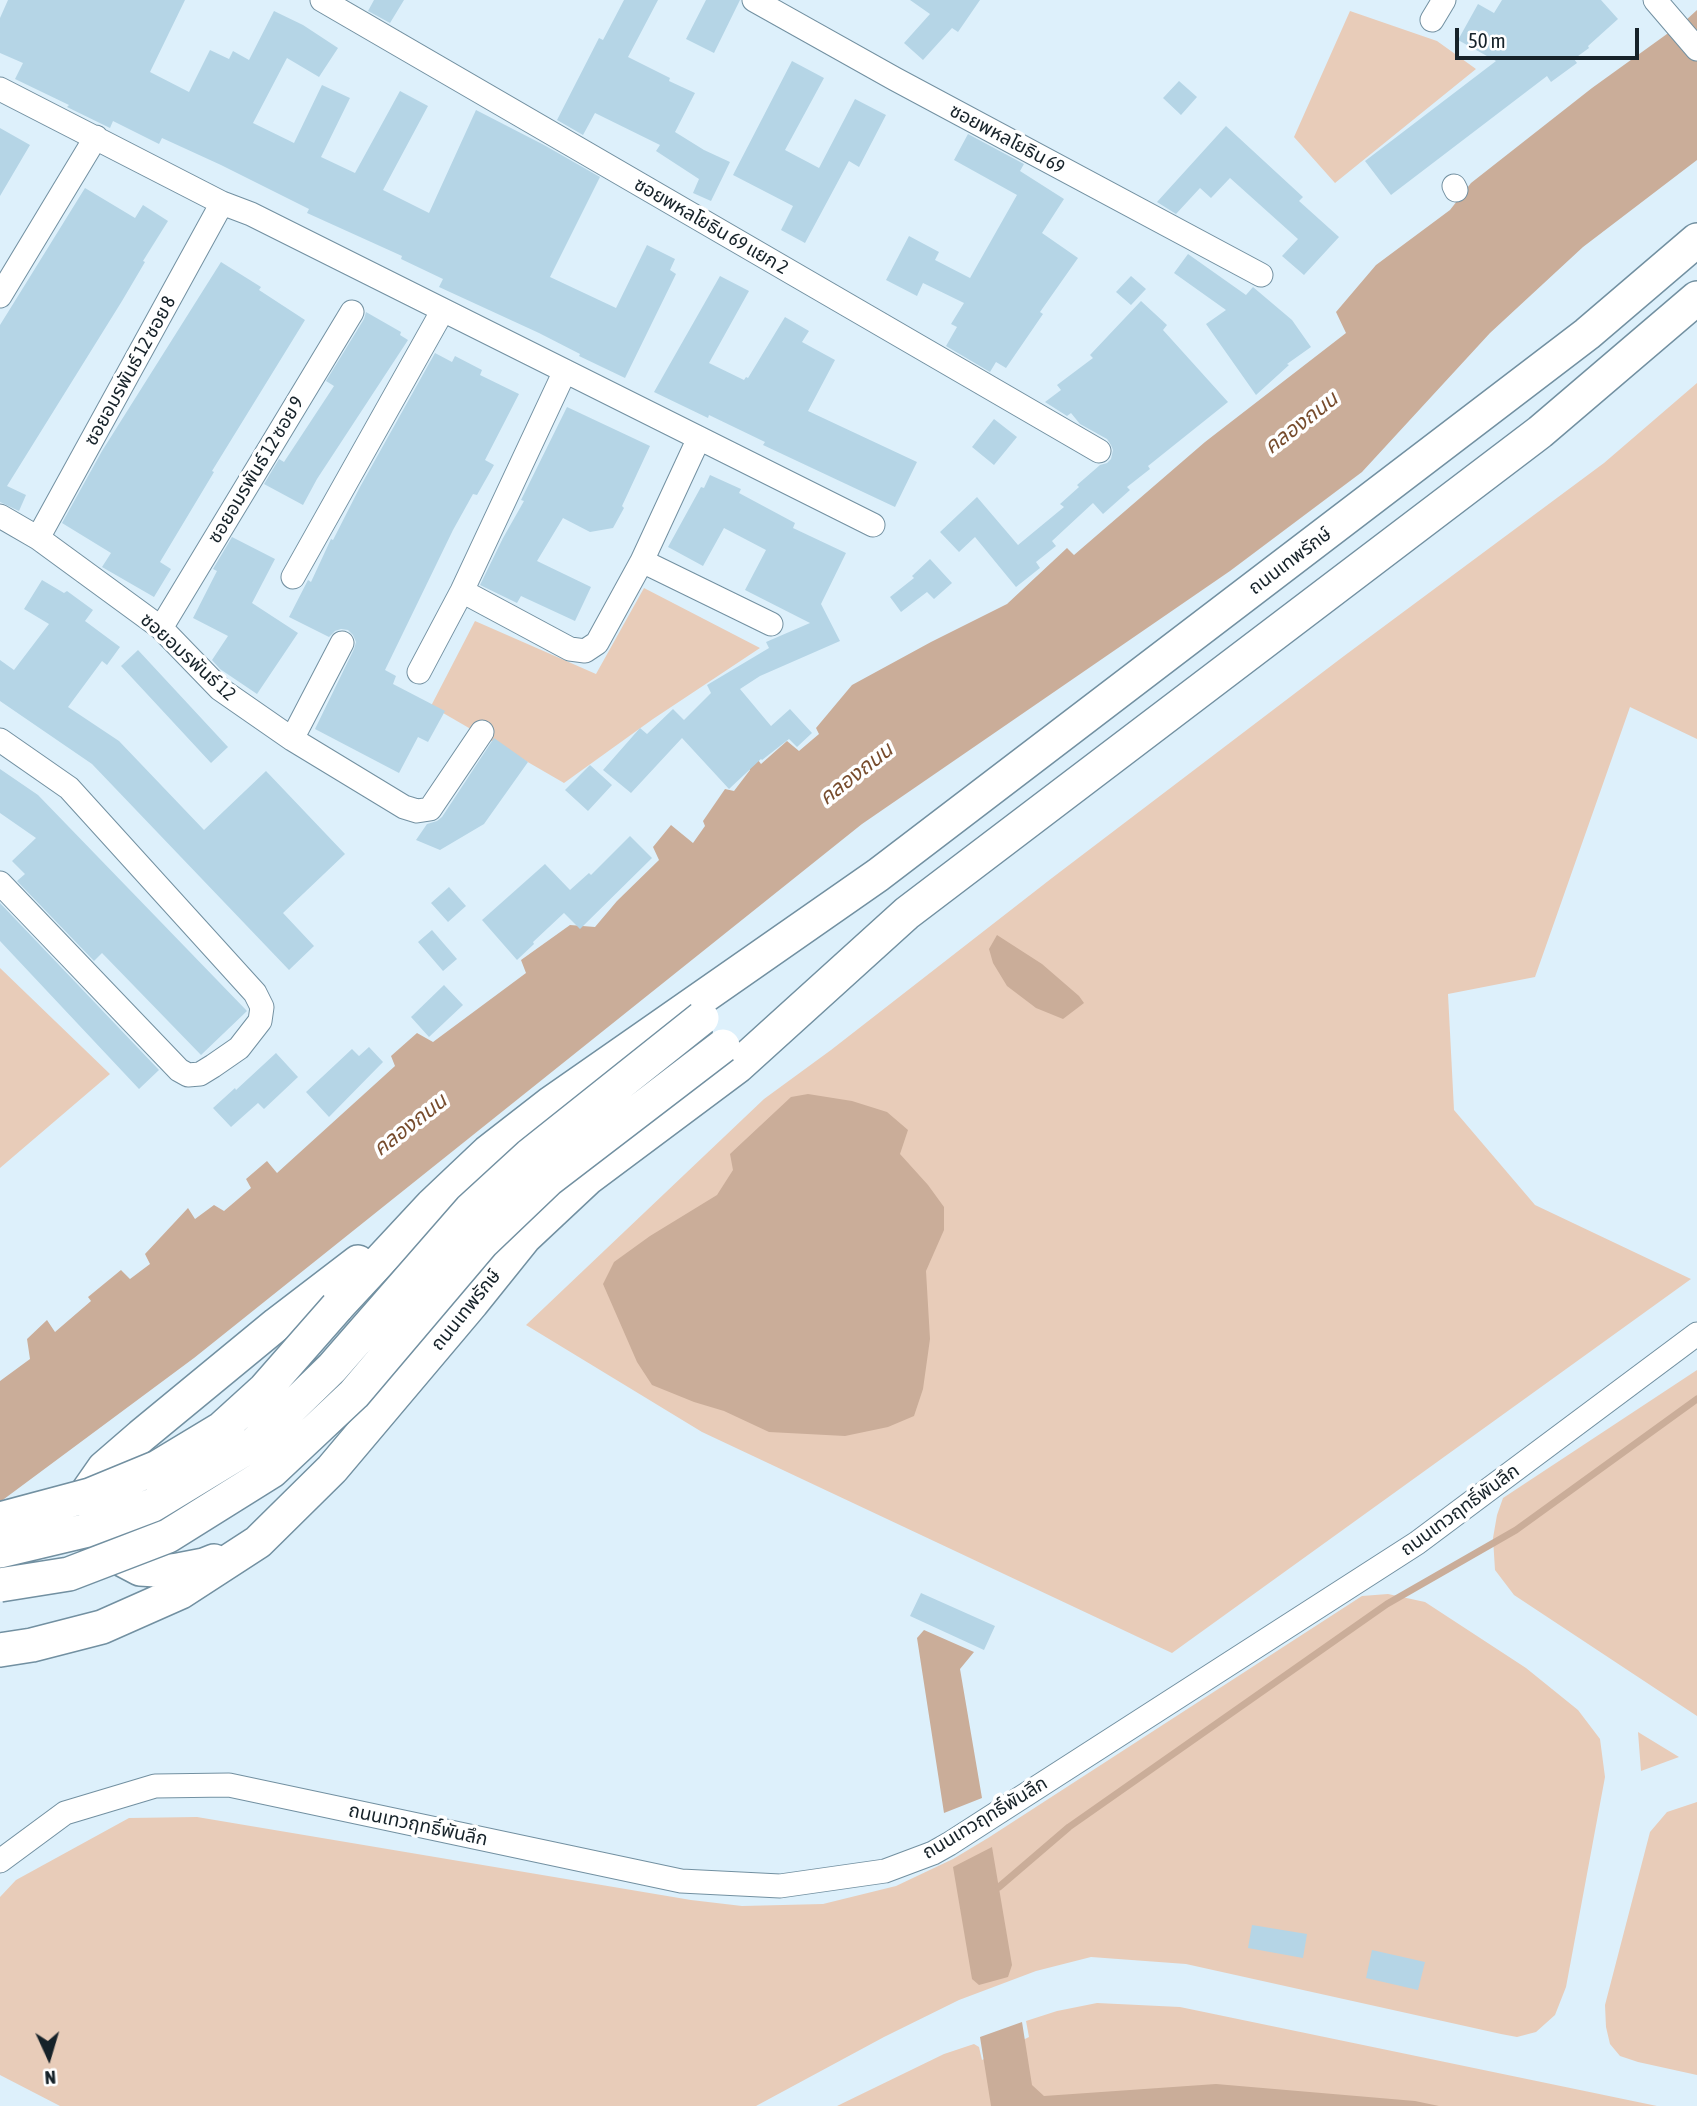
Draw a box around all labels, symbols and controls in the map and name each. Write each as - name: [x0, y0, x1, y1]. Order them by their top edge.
- scale bar: [1459, 14, 1643, 58]
- text: 50 m: [1468, 28, 1506, 52]
- street label: ซอยพหลโยธิน 69: [946, 99, 1068, 179]
- street label: ซอยพหลโยธิน 69 แยก 2: [630, 173, 792, 279]
- street label: ซอยอมรพันธ์ 12 ซอย 8: [80, 292, 180, 450]
- water label: คลองถนน: [1259, 386, 1343, 460]
- street label: ซอยอมรพันธ์ 12 ซอย 9: [203, 392, 309, 548]
- street label: ถนนเทพรักษ์: [1244, 522, 1336, 600]
- street label: ซอยอมรพันธ์ 12: [136, 608, 240, 706]
- water label: คลองถนน: [814, 737, 898, 811]
- water label: คลองถนน: [368, 1088, 452, 1162]
- street label: ถนนเทพรักษ์: [426, 1265, 506, 1355]
- street label: ถนนเทวฤทธิ์พันลึก: [1396, 1459, 1524, 1561]
- street label: ถนนเทวฤทธิ์พันลึก: [918, 1772, 1052, 1864]
- street label: ถนนเทวฤทธิ์พันลึก: [346, 1799, 490, 1851]
- north arrow: [14, 2022, 84, 2092]
- text: N: [44, 2067, 57, 2089]

